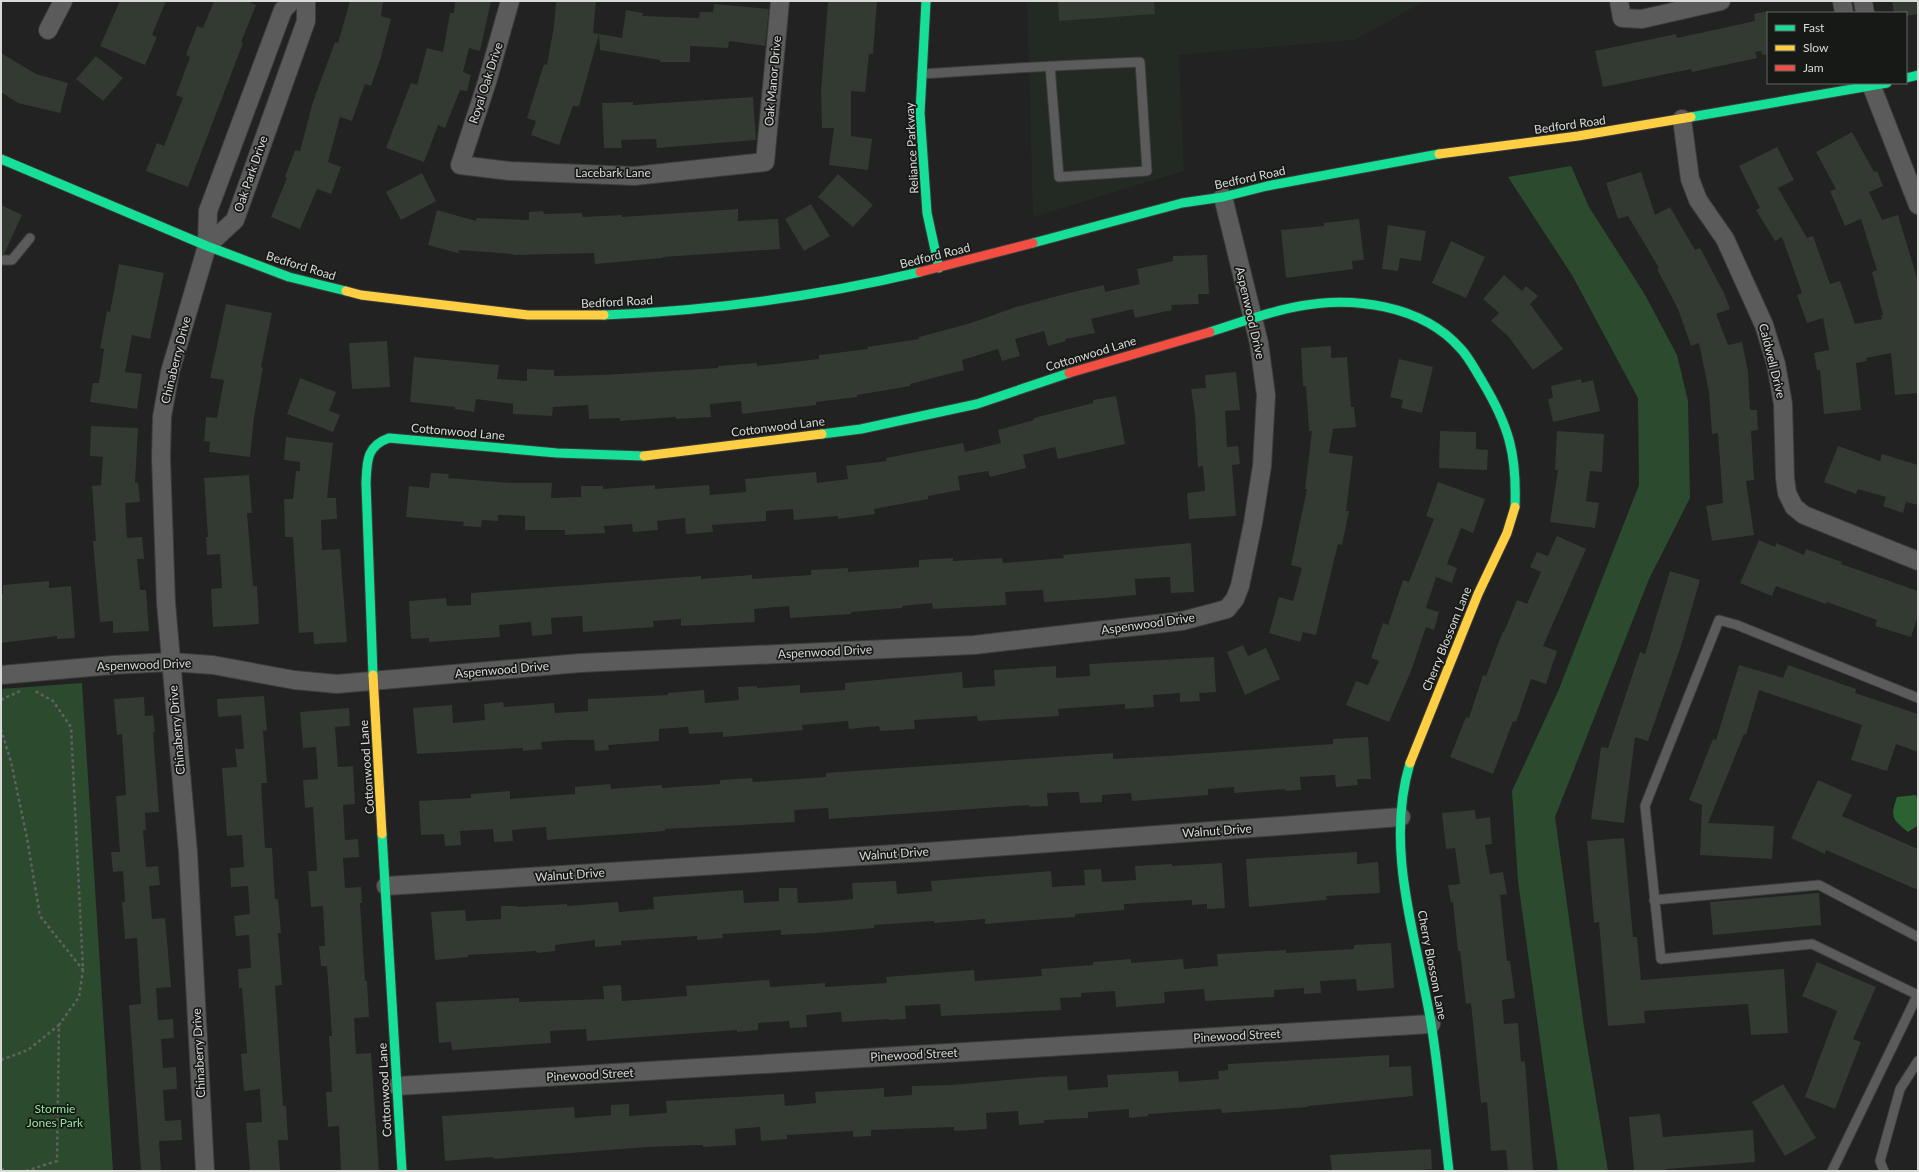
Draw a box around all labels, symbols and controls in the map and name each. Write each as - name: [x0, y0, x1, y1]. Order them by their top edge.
- legend: [1767, 12, 1907, 84]
- text: Fast: [1803, 20, 1825, 35]
- street label: Oak Manor Drive: [761, 35, 784, 127]
- street label: Royal Oak Drive: [465, 40, 506, 126]
- text: Slow: [1803, 40, 1829, 55]
- text: Jam: [1803, 60, 1824, 75]
- street label: Reliance Parkway: [902, 101, 921, 194]
- street label: Bedford Road: [1533, 112, 1607, 137]
- street label: Oak Park Drive: [230, 134, 271, 214]
- street label: Bedford Road: [1213, 163, 1287, 192]
- street label: Lacebark Lane: [575, 165, 651, 180]
- street label: Bedford Road: [898, 240, 972, 272]
- street label: Bedford Road: [264, 248, 338, 283]
- street label: Aspenwood Drive: [1233, 265, 1268, 361]
- street label: Bedford Road: [581, 292, 653, 311]
- street label: Chinaberry Drive: [157, 315, 194, 405]
- street label: Caldwell Drive: [1756, 322, 1789, 400]
- street label: Cottonwood Lane: [1044, 333, 1138, 374]
- street label: Cottonwood Lane: [730, 413, 826, 440]
- street label: Cottonwood Lane: [410, 420, 506, 443]
- street label: Cherry Blossom Lane: [1419, 584, 1474, 693]
- street label: Aspenwood Drive: [1100, 610, 1196, 638]
- street label: Aspenwood Drive: [777, 642, 873, 661]
- street label: Aspenwood Drive: [97, 655, 191, 674]
- street label: Aspenwood Drive: [454, 658, 550, 681]
- street label: Chinaberry Drive: [165, 685, 188, 775]
- street label: Cottonwood Lane: [356, 720, 377, 815]
- street label: Walnut Drive: [1182, 821, 1252, 840]
- street label: Walnut Drive: [859, 844, 929, 863]
- street label: Walnut Drive: [535, 865, 605, 884]
- street label: Cherry Blossom Lane: [1415, 909, 1450, 1021]
- street label: Chinaberry Drive: [189, 1008, 208, 1098]
- street label: Pinewood Street: [1193, 1026, 1282, 1045]
- street label: Cottonwood Lane: [375, 1043, 394, 1137]
- street label: Pinewood Street: [870, 1045, 959, 1064]
- street label: Pinewood Street: [546, 1065, 635, 1084]
- park label: Stormie Jones Park: [27, 1101, 84, 1130]

